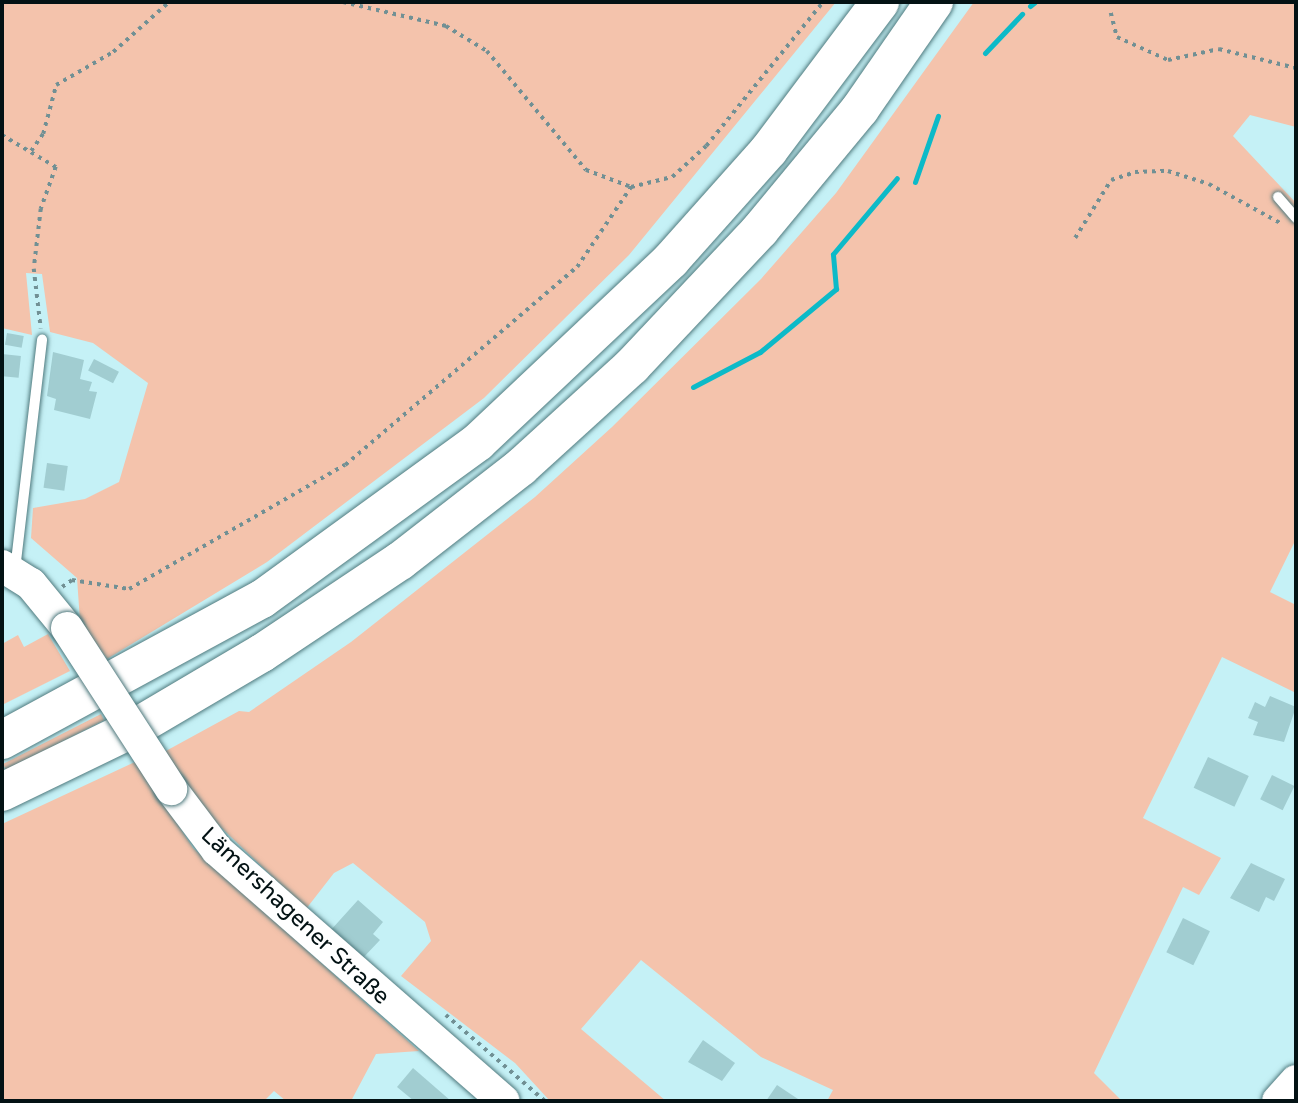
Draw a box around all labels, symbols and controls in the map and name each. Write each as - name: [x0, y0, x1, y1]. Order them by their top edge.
- street label: Lämershagener Straße: [195, 821, 395, 1011]

